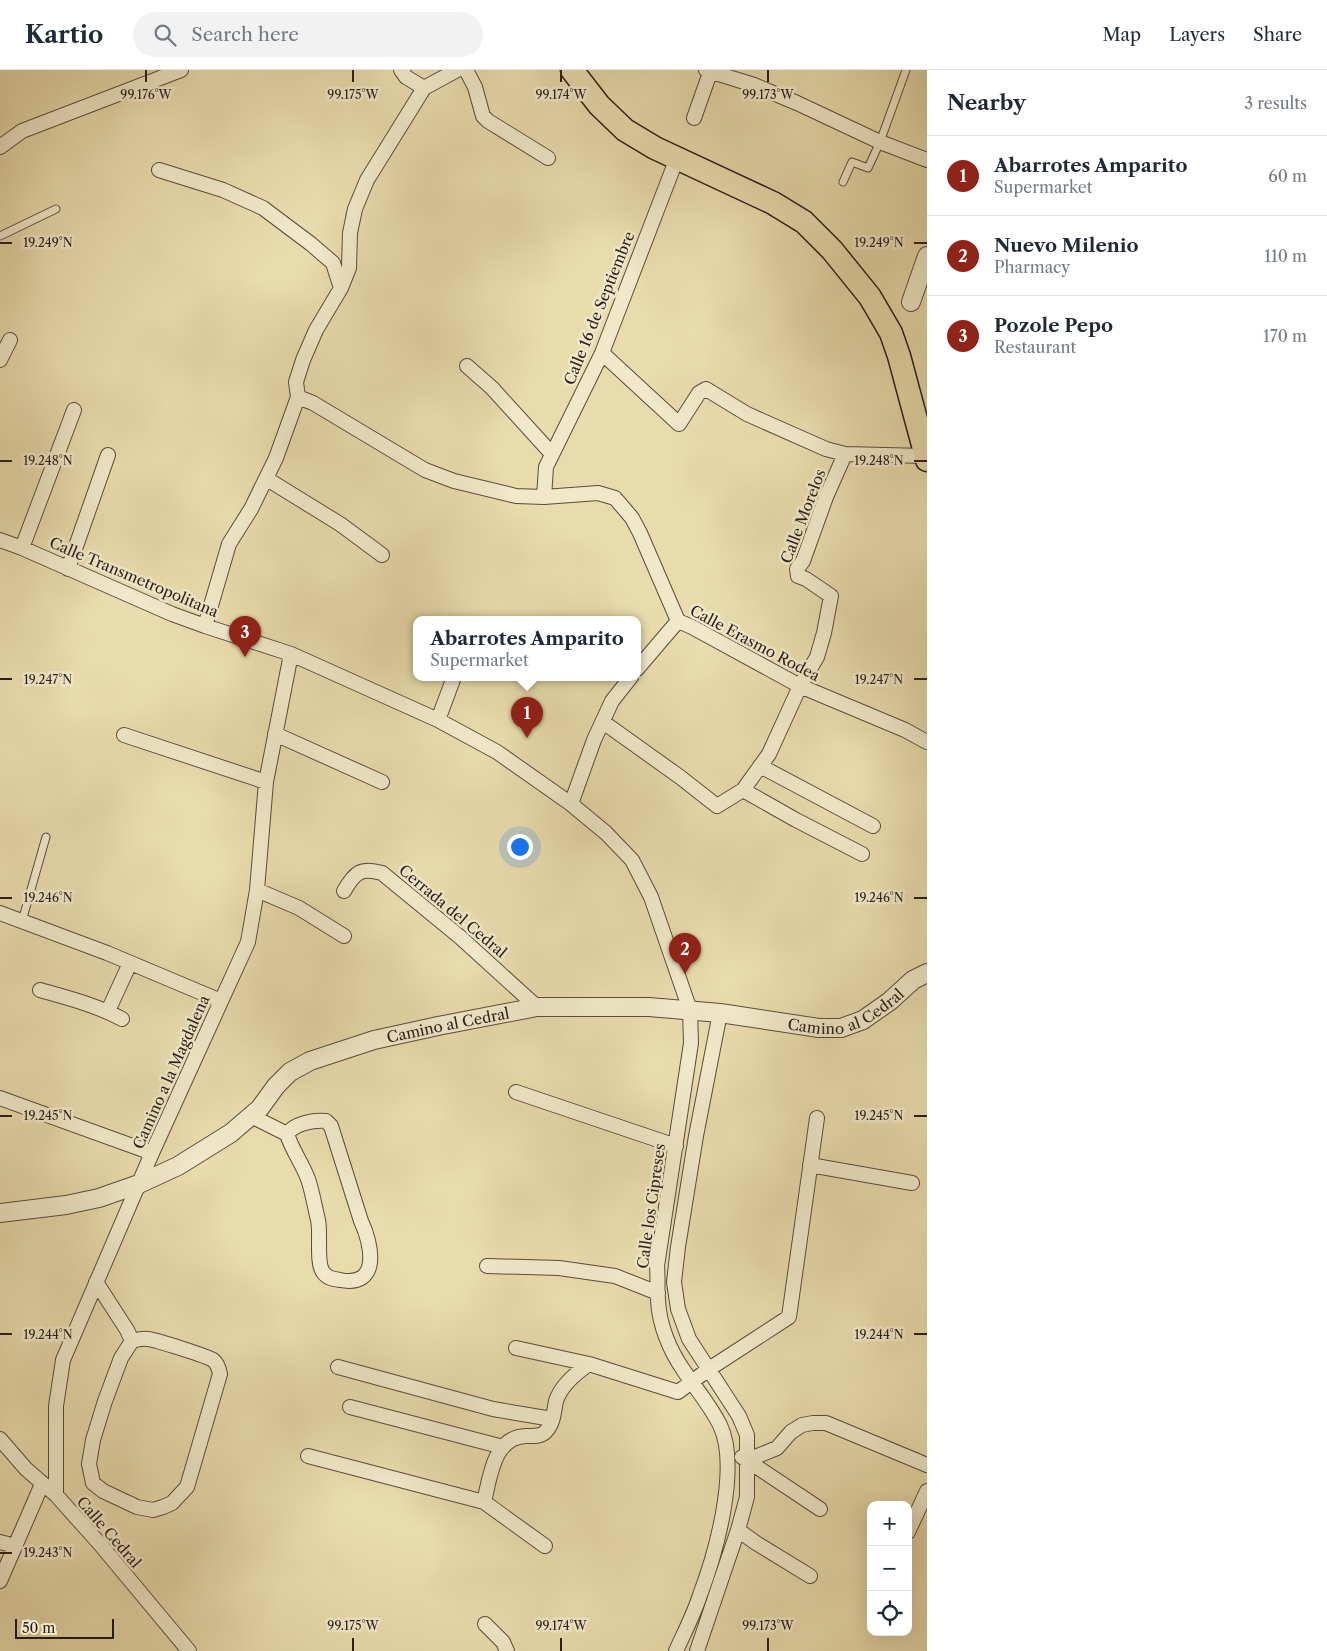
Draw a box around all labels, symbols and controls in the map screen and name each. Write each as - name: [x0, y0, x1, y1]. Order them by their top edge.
- search box: [133, 12, 483, 57]
- text: Kartio: [25, 20, 103, 49]
- icon: search: [151, 21, 179, 49]
- text: Search here: [191, 23, 299, 46]
- text: Map: [1103, 24, 1141, 46]
- text: Layers: [1169, 24, 1225, 46]
- text: Share: [1253, 24, 1302, 46]
- text: 99.176°W: [120, 87, 173, 102]
- text: 99.175°W: [327, 87, 379, 102]
- text: 99.174°W: [535, 87, 587, 102]
- text: 99.173°W: [742, 87, 795, 102]
- text: Nearby: [947, 90, 1026, 115]
- text: 3 results: [1244, 93, 1307, 113]
- text: Abarrotes Amparito: [994, 154, 1188, 177]
- text: 1: [959, 166, 967, 186]
- text: 60 m: [1268, 166, 1307, 186]
- text: Supermarket: [994, 177, 1092, 197]
- street label: Calle 16 de Septiembre: [560, 228, 638, 388]
- text: Nuevo Milenio: [994, 234, 1139, 257]
- text: 19.249°N: [23, 235, 73, 250]
- text: 19.249°N: [854, 235, 904, 250]
- text: 2: [958, 246, 968, 266]
- text: 110 m: [1264, 246, 1307, 266]
- text: Pharmacy: [994, 257, 1070, 277]
- text: Pozole Pepo: [994, 314, 1113, 337]
- text: 3: [958, 326, 968, 346]
- text: 170 m: [1263, 326, 1307, 346]
- text: Restaurant: [994, 337, 1076, 357]
- text: 19.248°N: [23, 453, 73, 468]
- text: 19.248°N: [854, 453, 904, 468]
- street label: Calle Morelos: [776, 466, 830, 566]
- street label: Calle Transmetropolitana: [47, 533, 221, 621]
- street label: Calle Erasmo Rodea: [687, 601, 823, 685]
- pin: 3: [229, 616, 261, 657]
- popup: [413, 616, 641, 681]
- text: Abarrotes Amparito: [430, 627, 624, 650]
- text: Supermarket: [430, 650, 529, 670]
- text: 19.247°N: [24, 672, 72, 687]
- text: 19.247°N: [855, 672, 903, 687]
- pin: 1: [511, 697, 543, 738]
- your location: [507, 834, 533, 860]
- street label: Cerrada del Cedral: [395, 860, 511, 962]
- text: 19.246°N: [23, 890, 73, 905]
- text: 19.246°N: [854, 890, 904, 905]
- pin: 2: [669, 933, 701, 974]
- street label: Camino al Cedral: [786, 984, 908, 1038]
- street label: Camino a la Magdalena: [128, 992, 214, 1152]
- street label: Camino al Cedral: [385, 1003, 511, 1046]
- text: 19.245°N: [24, 1108, 73, 1123]
- text: 19.245°N: [855, 1108, 904, 1123]
- street label: Calle los Cipreses: [633, 1142, 669, 1270]
- text: 19.244°N: [23, 1327, 73, 1342]
- text: 19.244°N: [854, 1327, 904, 1342]
- street label: Calle Cedral: [73, 1492, 146, 1572]
- map controls: [867, 1501, 912, 1636]
- button: +: [867, 1501, 912, 1546]
- text: 19.243°N: [23, 1545, 73, 1560]
- button: −: [867, 1546, 912, 1591]
- button: locate: [867, 1591, 912, 1636]
- scale bar: [15, 1616, 114, 1639]
- text: 99.175°W: [327, 1618, 379, 1633]
- text: 99.174°W: [535, 1618, 587, 1633]
- text: 99.173°W: [742, 1618, 795, 1633]
- text: 50 m: [22, 1619, 55, 1637]

